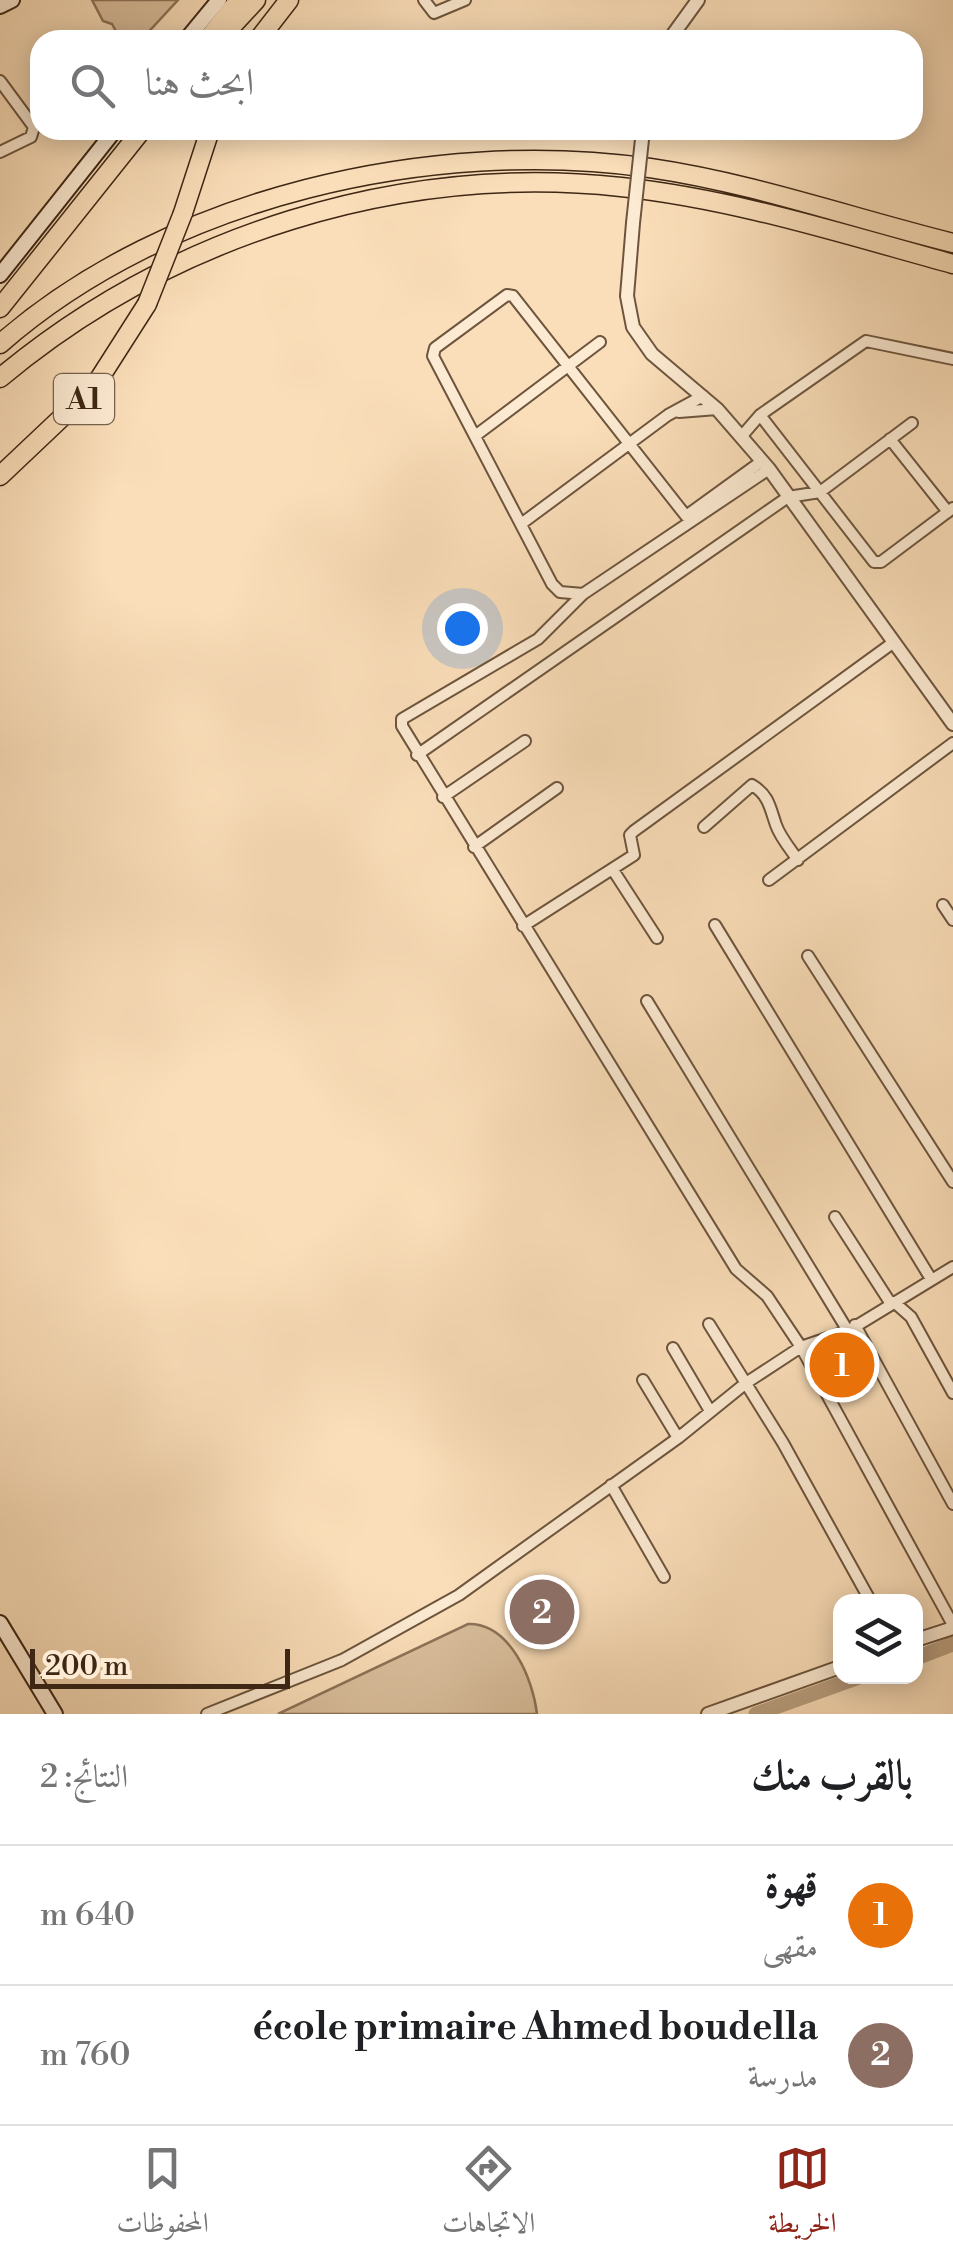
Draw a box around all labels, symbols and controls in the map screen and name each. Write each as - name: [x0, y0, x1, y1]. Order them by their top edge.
- search box: [30, 30, 923, 140]
- icon: search: [65, 58, 120, 113]
- text: ابحث هنا: [145, 60, 254, 107]
- road number: A1: [54, 374, 114, 424]
- your location: [437, 603, 488, 654]
- pin: 1: [810, 1328, 874, 1402]
- pin: 2: [510, 1574, 574, 1650]
- map controls: [833, 1594, 923, 1684]
- button: layers: [833, 1594, 923, 1684]
- scale bar: [30, 1644, 290, 1688]
- text: 200 m: [45, 1649, 128, 1684]
- text: بالقرب منك: [751, 1750, 913, 1803]
- text: النتائج: 2: [40, 1757, 128, 1797]
- text: قهوة: [765, 1862, 818, 1909]
- text: 640 m: [40, 1895, 135, 1935]
- text: 1: [873, 1895, 888, 1935]
- text: مقهى: [762, 1927, 818, 1967]
- text: école primaire Ahmed boudella: [252, 2004, 818, 2051]
- text: 760 m: [40, 2035, 130, 2075]
- text: 2: [871, 2035, 891, 2075]
- text: مدرسة: [747, 2057, 818, 2097]
- tab: المحفوظات: [117, 2141, 209, 2250]
- tab: الاتجاهات: [442, 2141, 535, 2250]
- tab: الخريطة: [768, 2141, 836, 2250]

